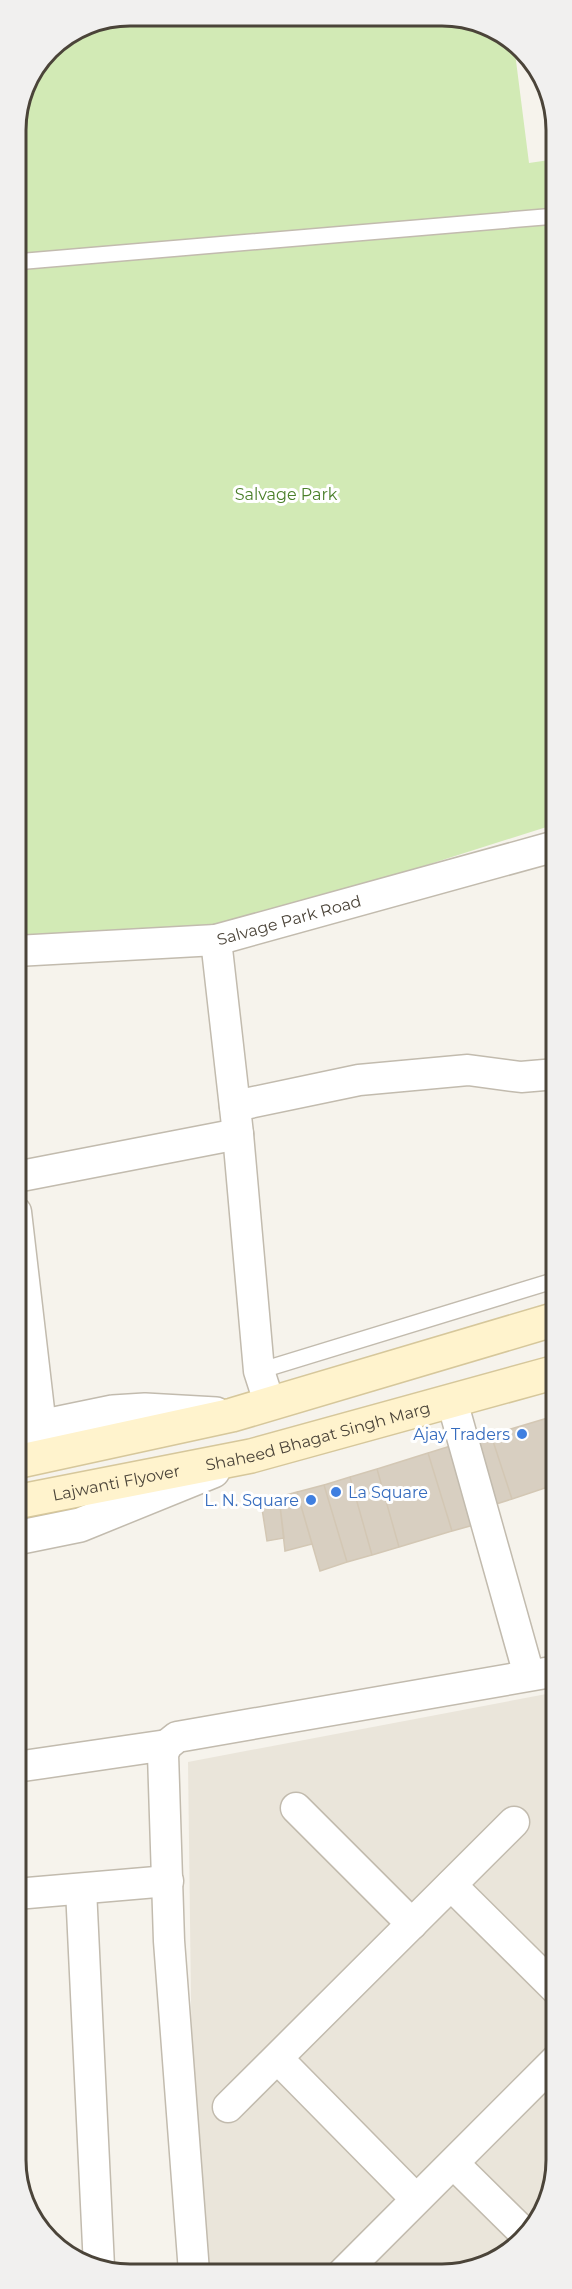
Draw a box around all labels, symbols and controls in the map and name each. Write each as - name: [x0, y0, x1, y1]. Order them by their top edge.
- park label: Salvage Park: [235, 485, 338, 504]
- street label: Salvage Park Road: [215, 891, 363, 949]
- street label: Shaheed Bhagat Singh Marg: [204, 1398, 432, 1475]
- place label: Ajay Traders: [413, 1425, 510, 1444]
- marker: Ajay Traders: [515, 1427, 529, 1441]
- street label: Lajwanti Flyover: [51, 1461, 182, 1505]
- place label: La Square: [348, 1483, 428, 1502]
- marker: La Square: [329, 1485, 343, 1499]
- place label: L. N. Square: [204, 1491, 299, 1510]
- marker: L. N. Square: [304, 1493, 318, 1507]

